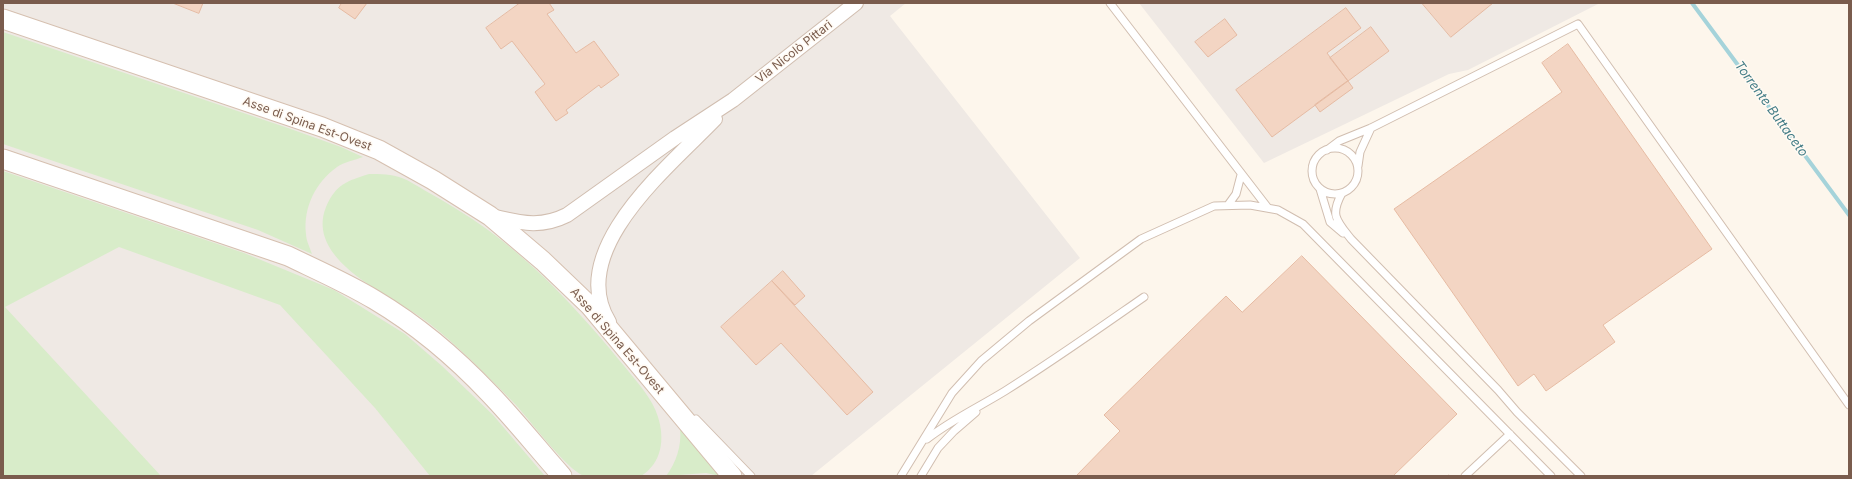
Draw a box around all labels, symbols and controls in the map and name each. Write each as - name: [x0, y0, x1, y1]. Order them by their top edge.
- street label: Via Nicolò Pittari: [753, 18, 835, 86]
- water label: Torrente Buttaceto: [1731, 58, 1811, 160]
- street label: Asse di Spina Est-Ovest: [241, 94, 373, 154]
- street label: Asse di Spina Est-Ovest: [567, 285, 667, 397]

